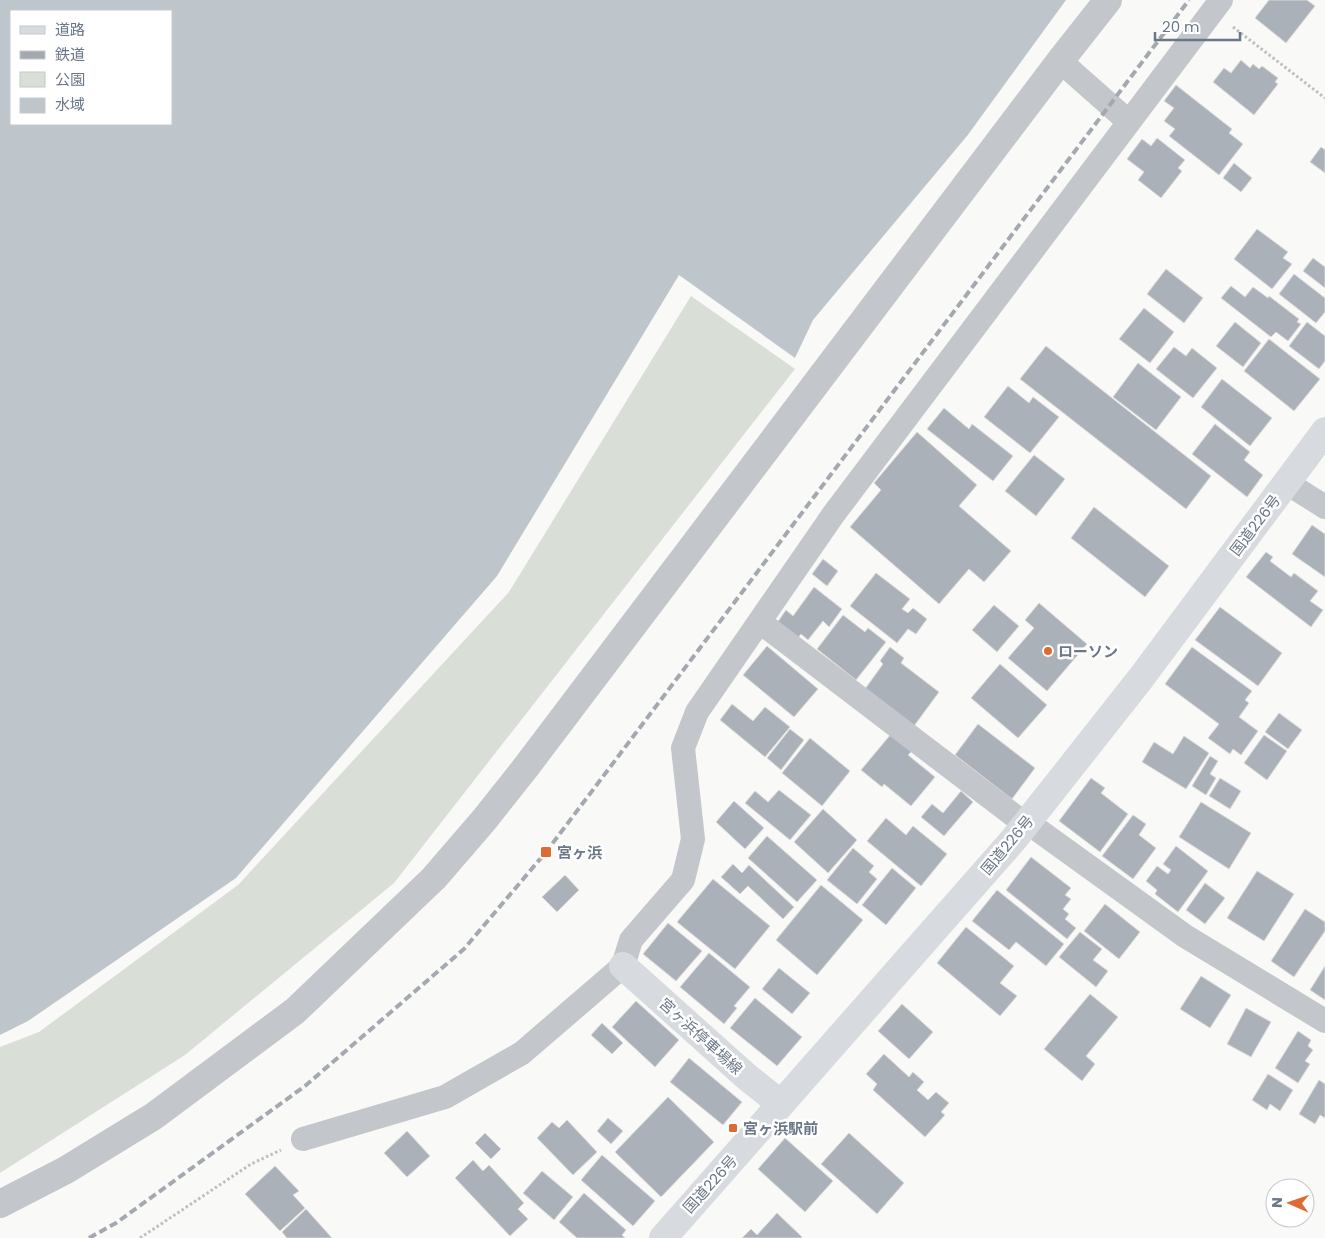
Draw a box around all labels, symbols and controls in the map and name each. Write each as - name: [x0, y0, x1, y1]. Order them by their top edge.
- legend: [10, 10, 172, 125]
- scale bar: [1155, 10, 1240, 42]
- text: 20 m: [1162, 16, 1200, 37]
- text: 道路: [55, 19, 85, 40]
- text: 鉄道: [55, 44, 85, 65]
- text: 公園: [55, 69, 85, 90]
- text: 水域: [55, 94, 85, 115]
- street label: 国道226号: [1225, 490, 1285, 560]
- place label: ローソン: [1058, 641, 1118, 662]
- marker: ローソン: [1042, 645, 1054, 657]
- street label: 国道226号: [976, 811, 1038, 879]
- place label: 宮ヶ浜: [557, 842, 603, 863]
- marker: 宮ヶ浜: [539, 845, 553, 859]
- street label: 宮ヶ浜停車場線: [655, 993, 747, 1079]
- place label: 宮ヶ浜駅前: [743, 1118, 818, 1139]
- marker: 宮ヶ浜駅前: [727, 1122, 739, 1134]
- street label: 国道226号: [678, 1150, 742, 1218]
- north arrow: [1265, 1178, 1315, 1228]
- text: N: [1267, 1197, 1287, 1208]

